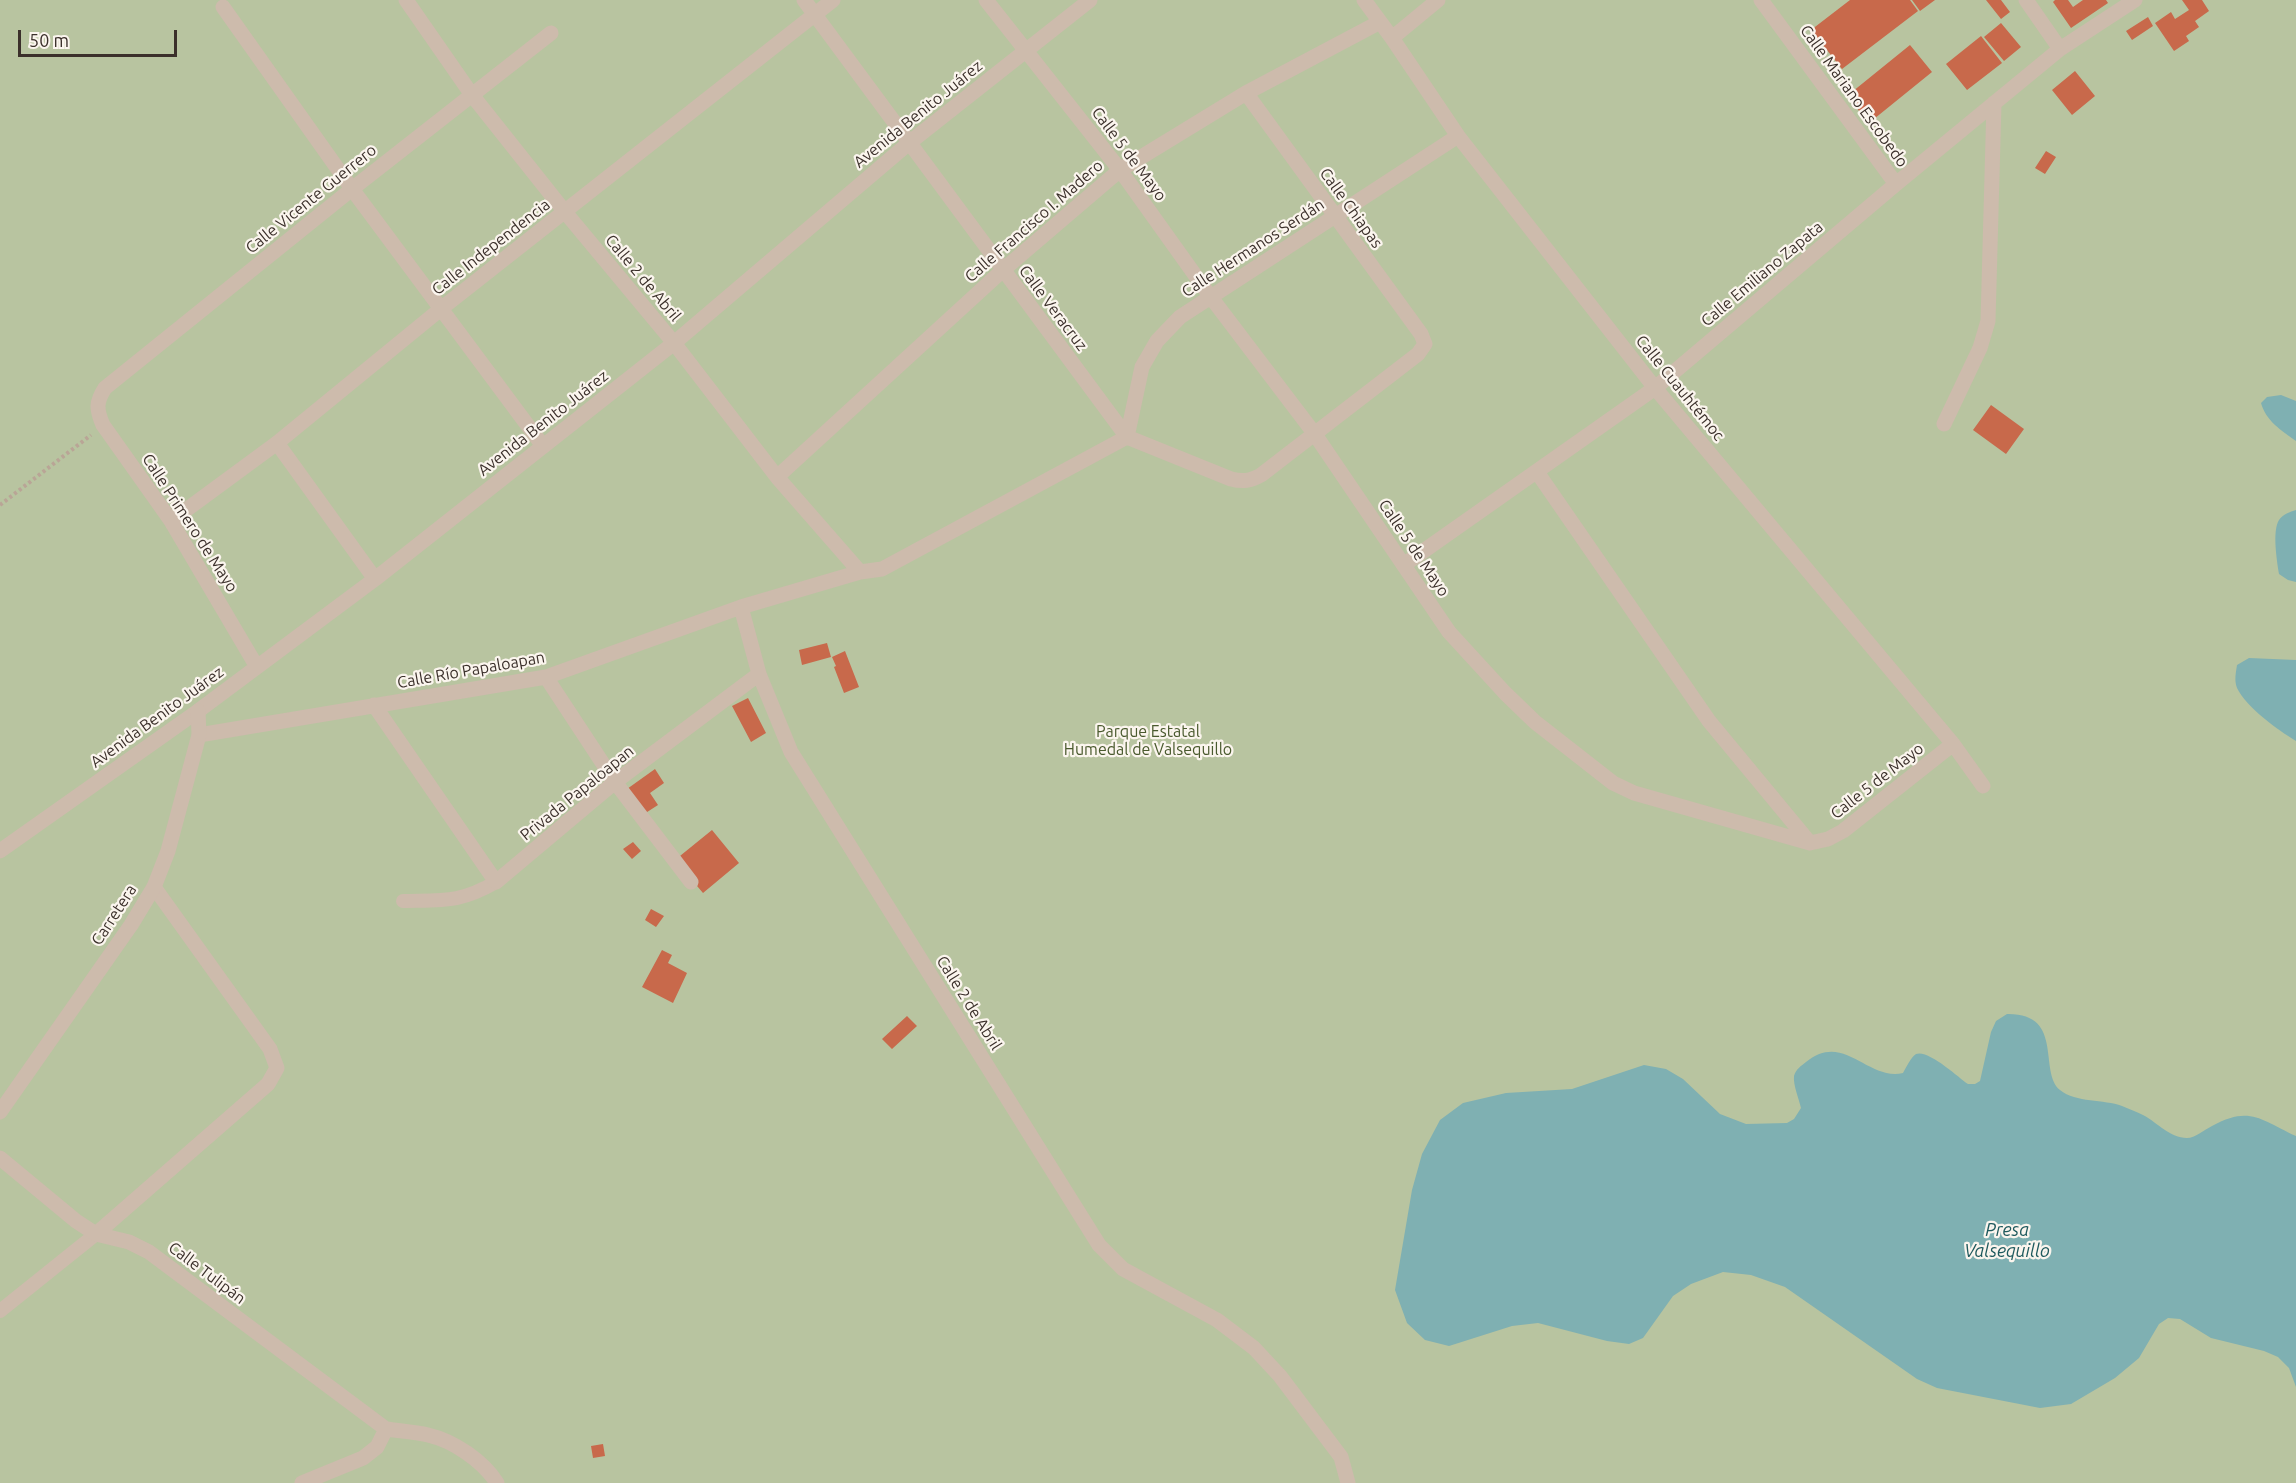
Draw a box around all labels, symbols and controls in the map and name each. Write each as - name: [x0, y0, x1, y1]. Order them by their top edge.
- scale bar: [21, 18, 180, 56]
- street label: Calle Mariano Escobedo: [1796, 21, 1912, 171]
- text: 50 m: [29, 30, 69, 50]
- street label: Avenida Benito Juárez: [850, 56, 986, 172]
- street label: Calle 5 de Mayo: [1087, 103, 1171, 205]
- street label: Calle Vicente Guerrero: [242, 140, 380, 258]
- street label: Calle Francisco I. Madero: [961, 156, 1107, 286]
- street label: Calle Chiapas: [1315, 164, 1387, 252]
- street label: Calle Independencia: [428, 195, 554, 299]
- street label: Calle Hermanos Serdán: [1178, 195, 1328, 301]
- street label: Calle Emiliano Zapata: [1697, 217, 1827, 331]
- street label: Calle 2 de Abril: [601, 231, 685, 325]
- street label: Calle Veracruz: [1015, 262, 1091, 354]
- street label: Calle Cuauhtémoc: [1632, 331, 1728, 445]
- street label: Avenida Benito Juárez: [474, 366, 612, 480]
- street label: Calle Primero de Mayo: [138, 450, 242, 596]
- street label: Calle 5 de Mayo: [1375, 496, 1453, 600]
- street label: Calle Río Papaloapan: [396, 648, 546, 692]
- street label: Avenida Benito Juárez: [87, 662, 227, 772]
- park label: Parque Estatal Humedal de Valsequillo: [1064, 722, 1232, 760]
- street label: Calle 5 de Mayo: [1827, 739, 1927, 823]
- street label: Privada Papaloapan: [516, 741, 638, 845]
- street label: Carretera: [87, 881, 141, 949]
- street label: Calle 2 de Abril: [932, 952, 1006, 1054]
- water label: Presa Valsequillo: [1964, 1219, 2050, 1262]
- street label: Calle Tulipán: [165, 1238, 249, 1308]

